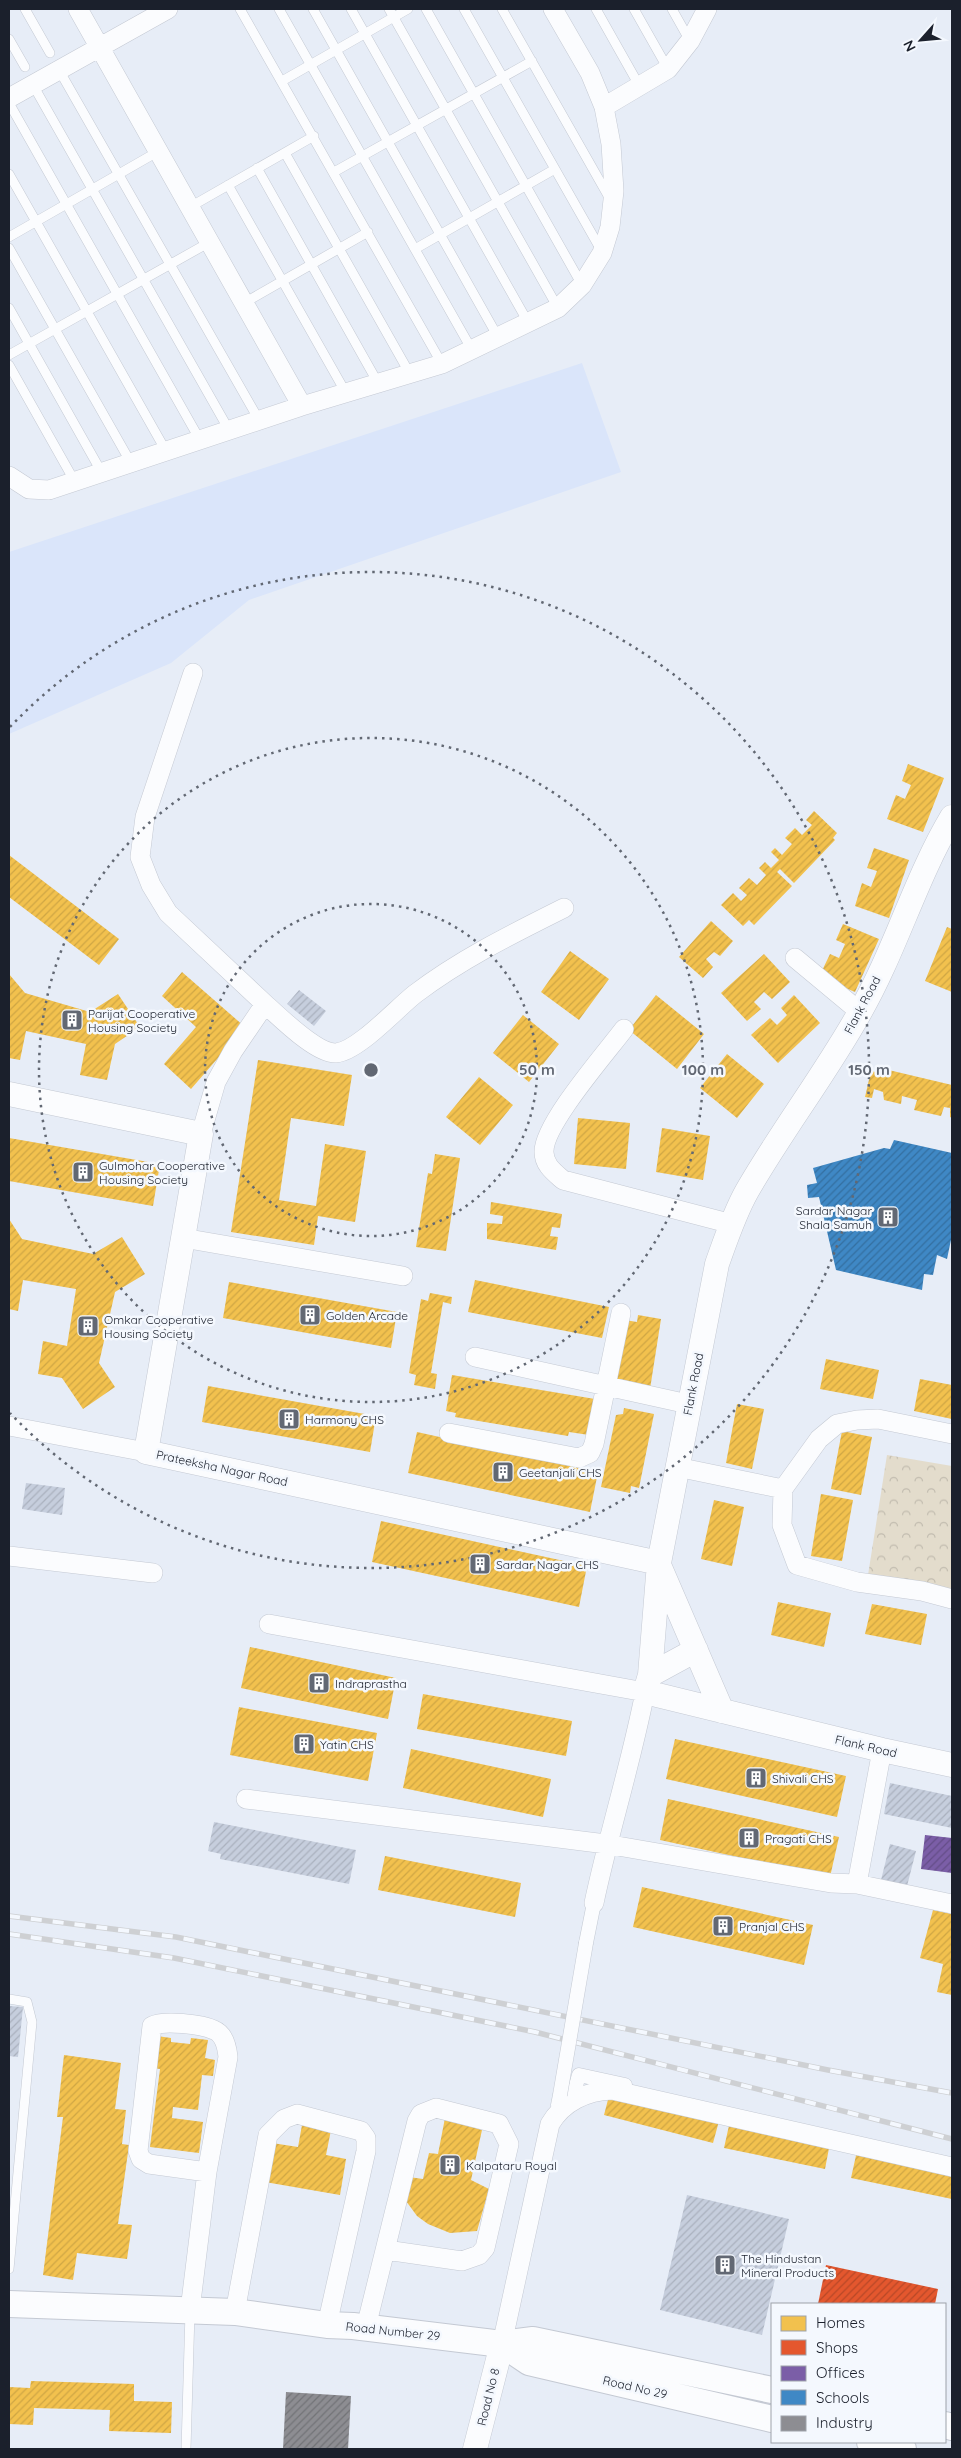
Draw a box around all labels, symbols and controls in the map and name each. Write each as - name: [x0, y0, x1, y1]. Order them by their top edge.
- north arrow: [896, 15, 946, 65]
- text: N: [899, 37, 920, 55]
- street label: Flank Road: [841, 974, 883, 1036]
- place label: Parijat Cooperative Housing Society: [88, 1006, 195, 1035]
- building icon: Parijat Cooperative Housing Society: [60, 1008, 84, 1032]
- text: 50 m: [519, 1060, 555, 1079]
- text: 100 m: [682, 1060, 724, 1079]
- text: 150 m: [848, 1060, 890, 1079]
- centre of rings: [362, 1061, 380, 1079]
- place label: Gulmohar Cooperative Housing Society: [99, 1158, 225, 1187]
- building icon: Gulmohar Cooperative Housing Society: [71, 1160, 95, 1184]
- place label: Sardar Nagar Shala Samuh: [796, 1203, 872, 1232]
- building icon: Sardar Nagar Shala Samuh: [876, 1205, 900, 1229]
- building icon: Golden Arcade: [298, 1303, 322, 1327]
- place label: Golden Arcade: [326, 1308, 408, 1323]
- place label: Omkar Cooperative Housing Society: [104, 1312, 214, 1341]
- building icon: Omkar Cooperative Housing Society: [76, 1314, 100, 1338]
- street label: Flank Road: [680, 1352, 706, 1416]
- building icon: Harmony CHS: [277, 1407, 301, 1431]
- place label: Harmony CHS: [305, 1412, 384, 1427]
- street label: Prateeksha Nagar Road: [155, 1447, 289, 1489]
- building icon: Geetanjali CHS: [491, 1460, 515, 1484]
- place label: Geetanjali CHS: [519, 1465, 602, 1480]
- building icon: Sardar Nagar CHS: [468, 1552, 492, 1576]
- place label: Sardar Nagar CHS: [496, 1557, 599, 1572]
- building icon: Indraprastha: [307, 1671, 331, 1695]
- place label: Indraprastha: [335, 1676, 407, 1691]
- building icon: Yatin CHS: [292, 1732, 316, 1756]
- street label: Flank Road: [834, 1732, 898, 1760]
- place label: Yatin CHS: [320, 1737, 374, 1752]
- building icon: Shivali CHS: [744, 1766, 768, 1790]
- place label: Shivali CHS: [772, 1771, 834, 1786]
- building icon: Pragati CHS: [737, 1826, 761, 1850]
- place label: Pragati CHS: [765, 1831, 832, 1846]
- building icon: Pranjal CHS: [711, 1914, 735, 1938]
- place label: Pranjal CHS: [739, 1919, 805, 1934]
- building icon: Kalpataru Royal: [438, 2153, 462, 2177]
- place label: Kalpataru Royal: [466, 2158, 557, 2173]
- place label: The Hindustan Mineral Products: [741, 2251, 835, 2280]
- building icon: The Hindustan Mineral Products: [713, 2253, 737, 2277]
- legend: [771, 2303, 946, 2443]
- text: Homes: [816, 2313, 865, 2332]
- street label: Road Number 29: [345, 2319, 441, 2343]
- text: Shops: [816, 2338, 858, 2357]
- text: Offices: [816, 2363, 865, 2382]
- street label: Road No 8: [474, 2367, 502, 2427]
- street label: Road No 29: [601, 2372, 669, 2402]
- text: Schools: [816, 2388, 869, 2407]
- text: Industry: [816, 2413, 873, 2432]

